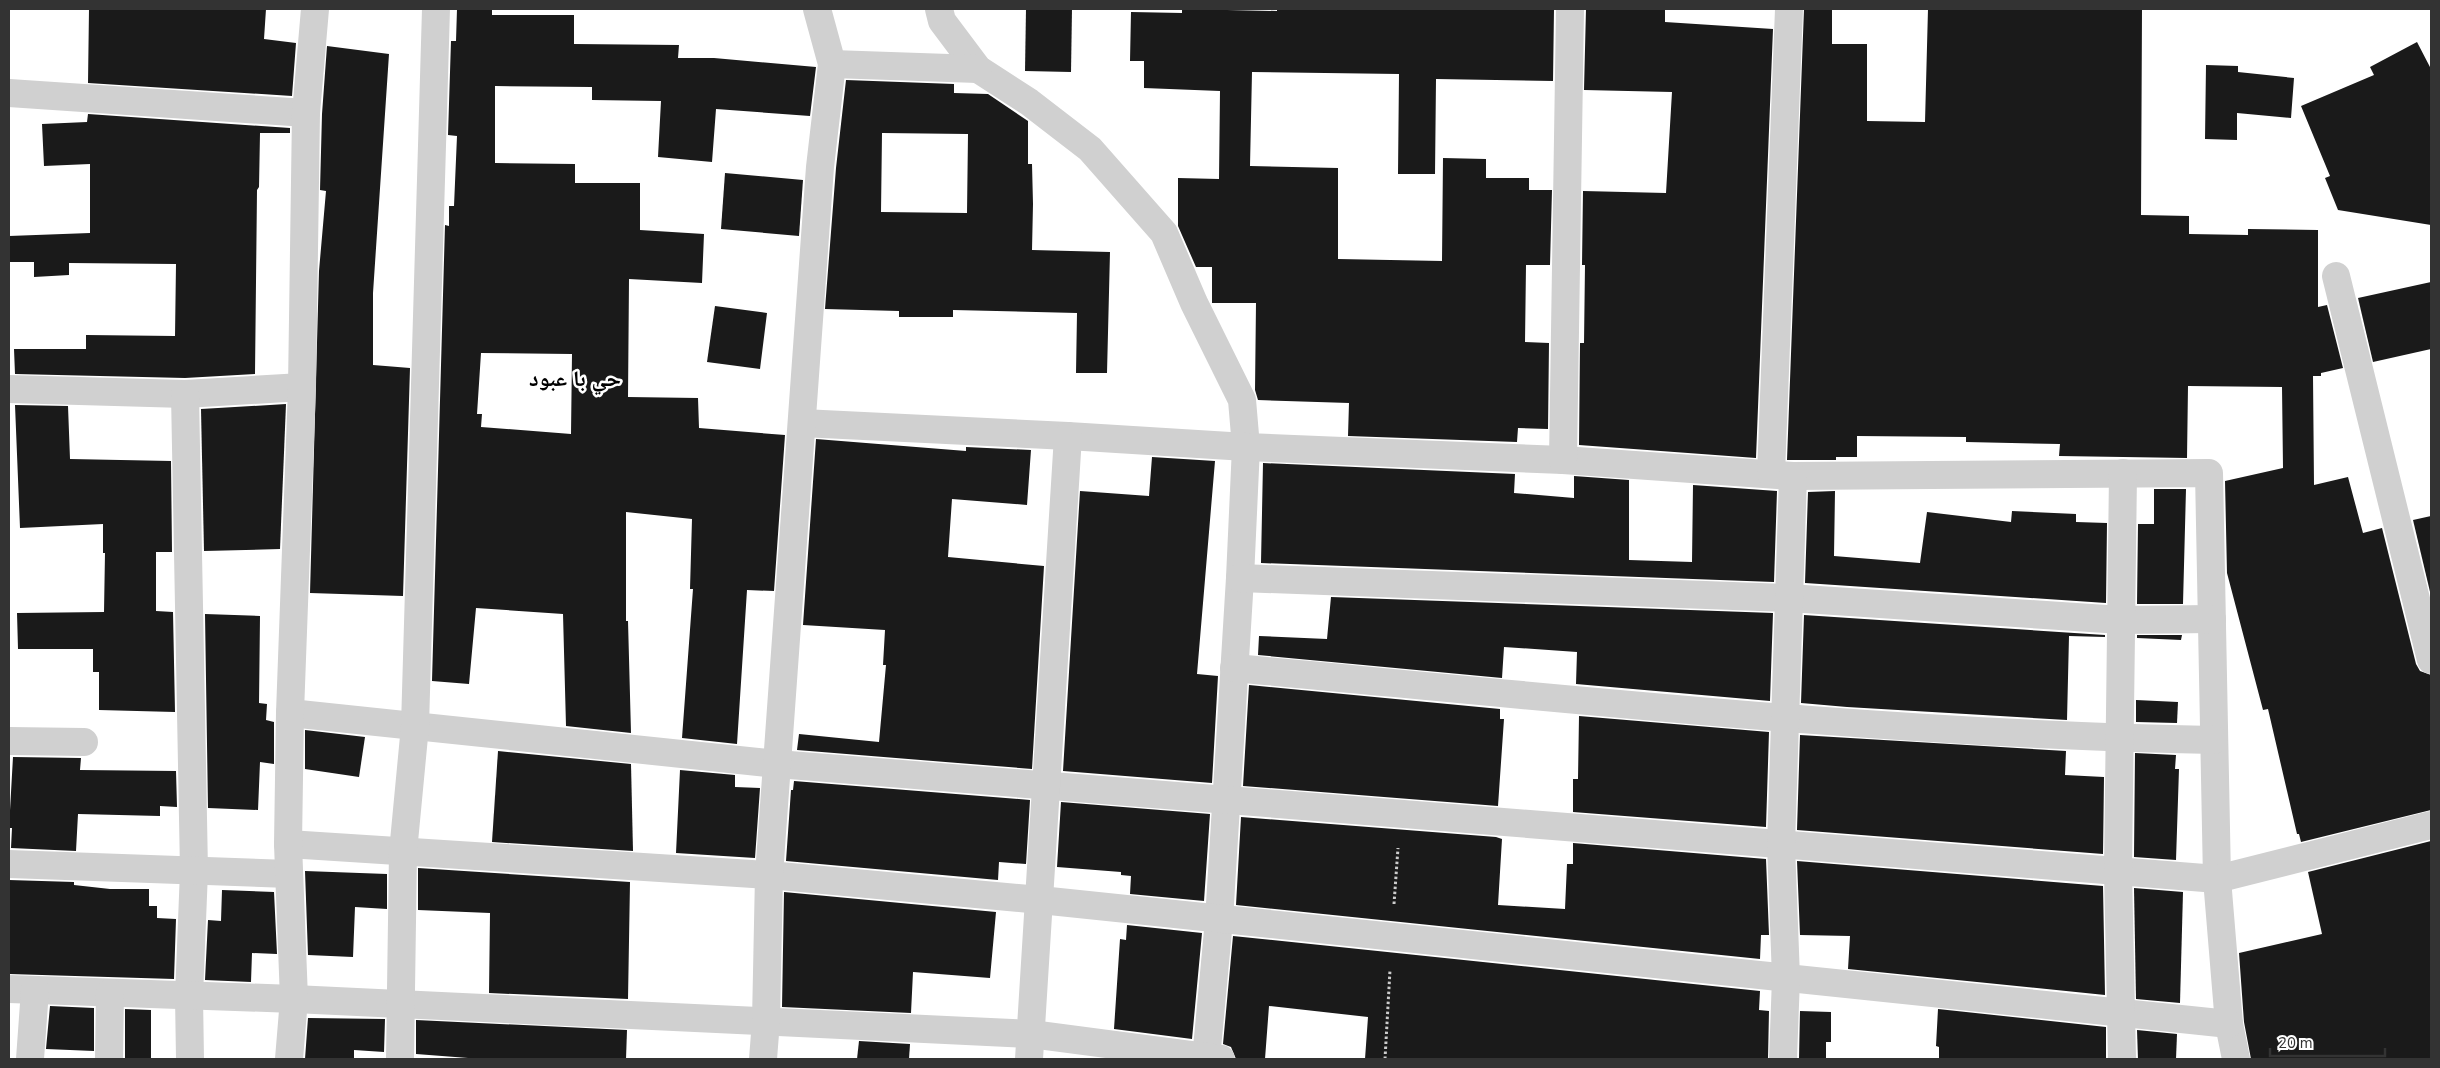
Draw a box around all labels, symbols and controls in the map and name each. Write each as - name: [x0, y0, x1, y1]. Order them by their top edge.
- district label: حي با عبود: [529, 364, 621, 395]
- scale bar: [2270, 1026, 2385, 1058]
- text: 20 m: [2278, 1033, 2313, 1053]

